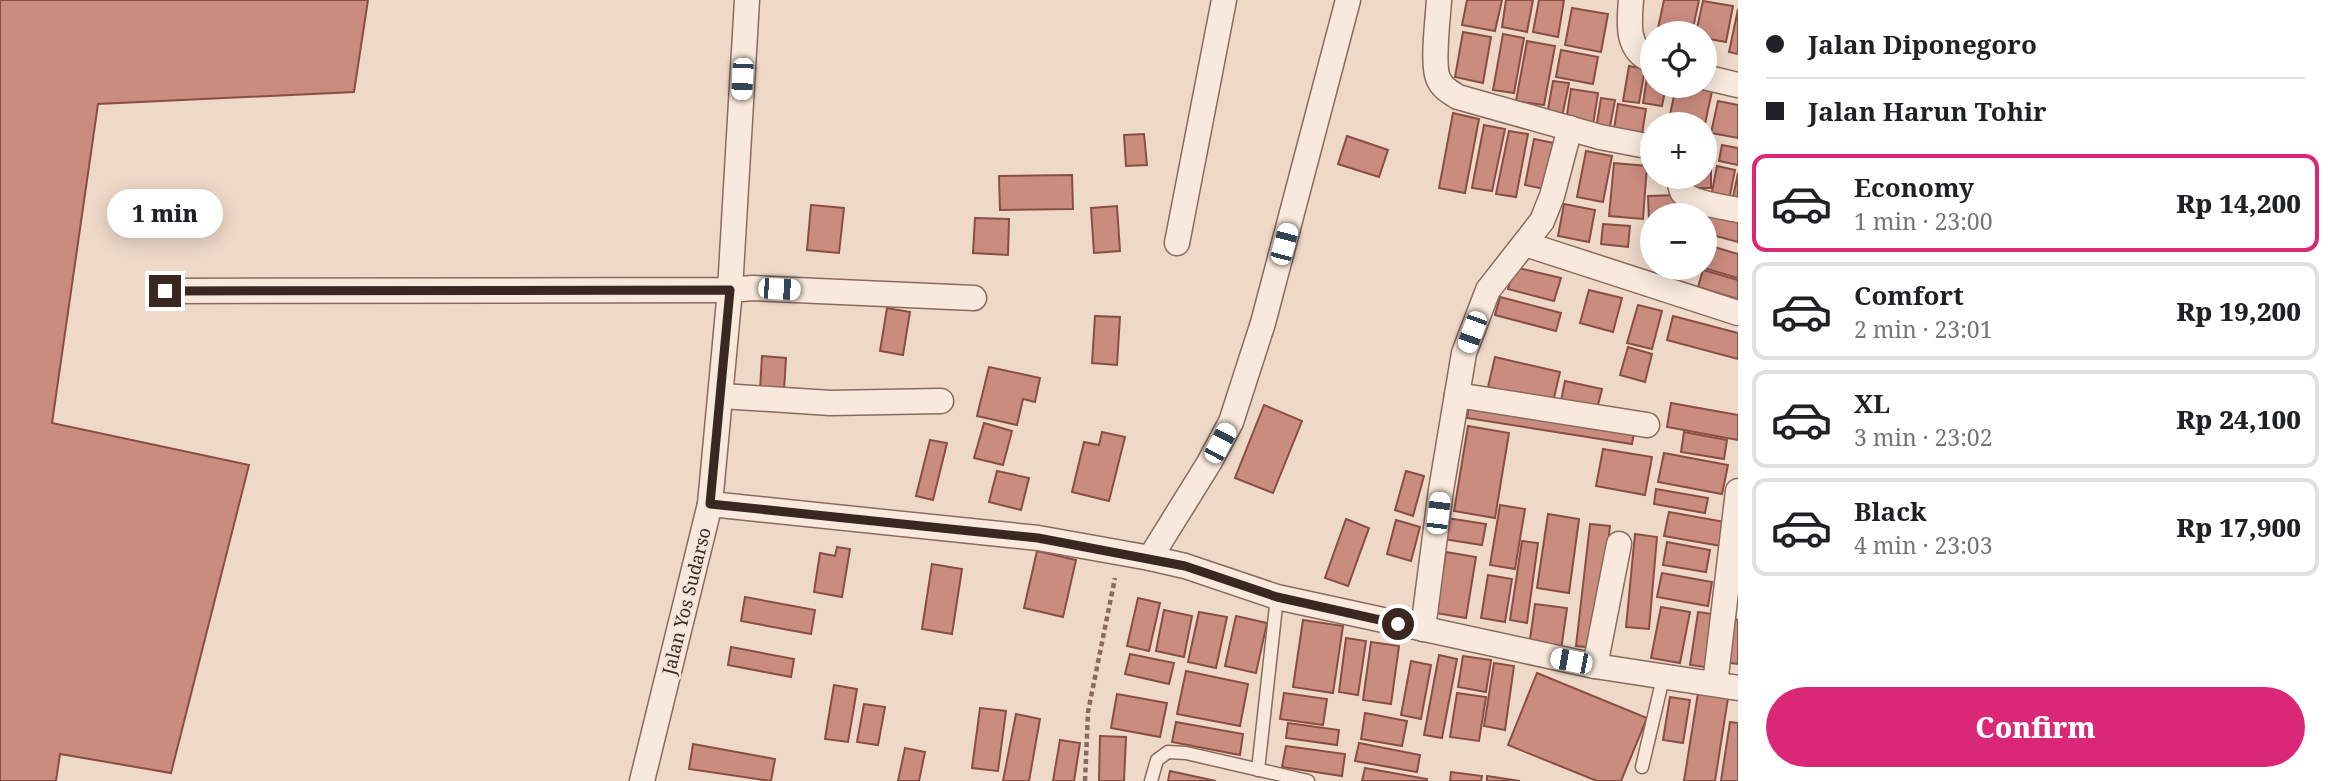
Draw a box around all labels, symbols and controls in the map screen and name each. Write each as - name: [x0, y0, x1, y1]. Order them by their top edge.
- map controls: [1640, 21, 1717, 280]
- button: locate: [1640, 21, 1717, 98]
- text: Jalan Diponegoro: [1808, 26, 2037, 62]
- car: [731, 57, 754, 101]
- text: Jalan Harun Tohir: [1808, 93, 2047, 129]
- button: +: [1640, 112, 1717, 189]
- text: Economy: [1854, 169, 1974, 205]
- icon: car: [1770, 172, 1833, 235]
- text: Rp 14,200: [2176, 185, 2301, 221]
- callout: 1 min: [107, 190, 223, 238]
- text: 1 min: [132, 197, 198, 229]
- button: −: [1640, 203, 1717, 280]
- text: 1 min · 23:00: [1854, 205, 1992, 237]
- car: [1269, 221, 1300, 267]
- route end: [149, 275, 181, 307]
- car: [758, 277, 801, 301]
- text: Comfort: [1854, 277, 1964, 313]
- icon: car: [1770, 280, 1833, 343]
- text: Rp 19,200: [2176, 293, 2301, 329]
- car: [1455, 309, 1490, 355]
- text: 2 min · 23:01: [1854, 313, 1992, 345]
- text: XL: [1854, 385, 1890, 421]
- icon: car: [1770, 388, 1833, 451]
- text: Rp 24,100: [2176, 401, 2301, 437]
- car: [1201, 420, 1240, 466]
- text: 3 min · 23:02: [1854, 421, 1992, 453]
- car: [1426, 491, 1451, 535]
- text: Black: [1854, 493, 1927, 529]
- icon: car: [1770, 496, 1833, 559]
- text: Rp 17,900: [2176, 509, 2301, 545]
- street label: Jalan Yos Sudarso: [656, 525, 716, 678]
- text: 4 min · 23:03: [1854, 529, 1992, 561]
- route start: [1382, 608, 1414, 640]
- car: [1549, 647, 1594, 675]
- button: Confirm: [1766, 687, 2305, 767]

